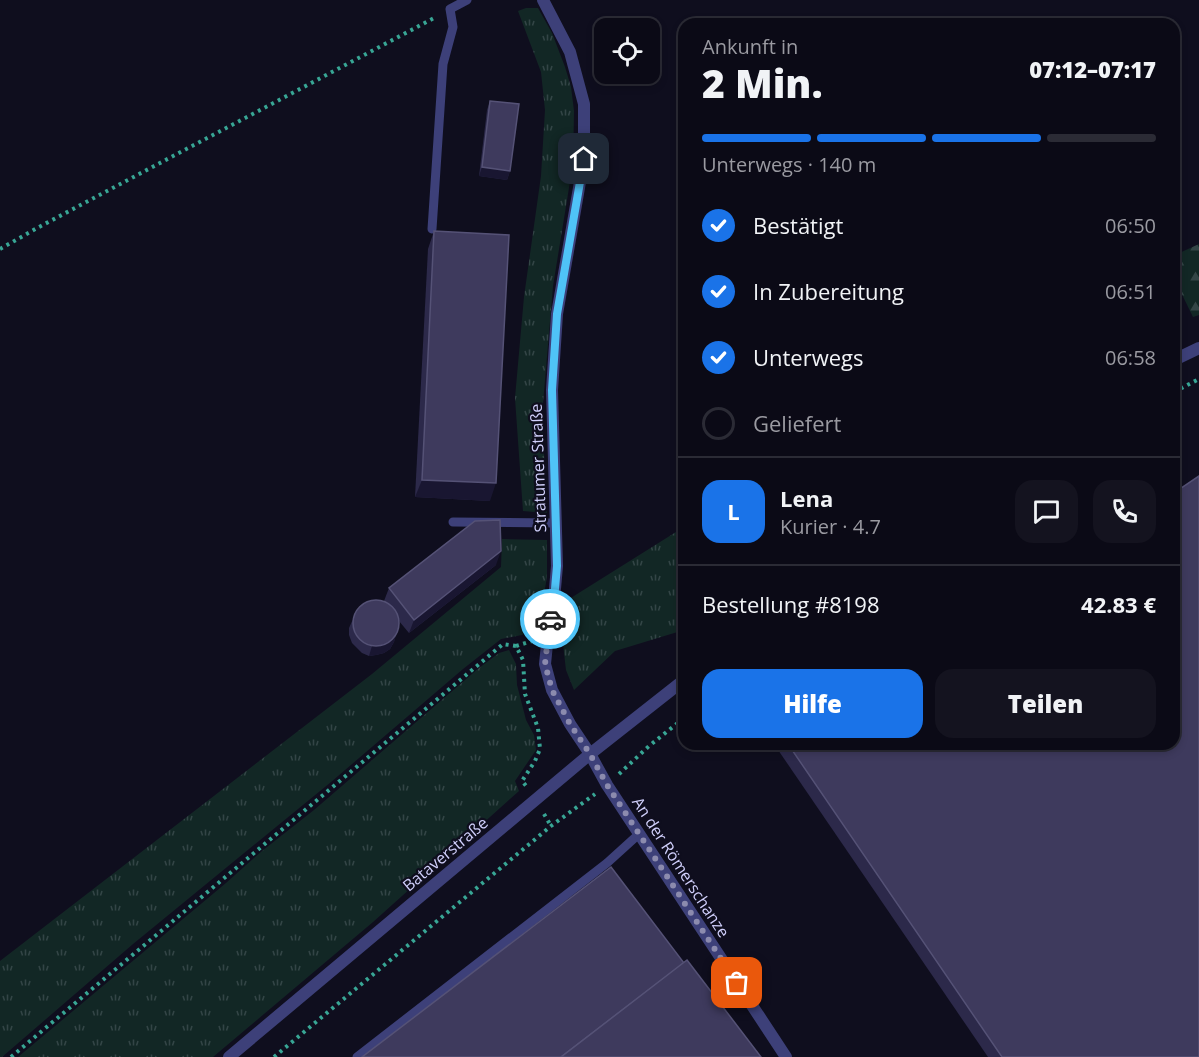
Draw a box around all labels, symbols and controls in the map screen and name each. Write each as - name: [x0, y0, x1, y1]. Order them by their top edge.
- map controls: [594, 18, 660, 84]
- button: locate: [594, 18, 660, 84]
- text: Ankunft in: [702, 33, 798, 60]
- text: 07:12–07:17: [1029, 54, 1156, 84]
- text: 2 Min.: [702, 56, 823, 109]
- pin: [558, 133, 609, 184]
- icon: home: [567, 142, 600, 175]
- text: Unterwegs · 140 m: [702, 151, 876, 178]
- icon: check: [702, 209, 735, 242]
- text: Bestätigt: [753, 210, 843, 240]
- text: 06:50: [1105, 212, 1156, 239]
- icon: check: [702, 275, 735, 308]
- text: In Zubereitung: [753, 276, 904, 306]
- text: 06:51: [1105, 278, 1156, 305]
- icon: check: [702, 341, 735, 374]
- text: Unterwegs: [753, 342, 864, 372]
- text: 06:58: [1105, 344, 1156, 371]
- street label: Stratumer Straße: [525, 403, 551, 533]
- text: Geliefert: [753, 408, 841, 438]
- button: chat: [1015, 480, 1078, 543]
- button: phone: [1093, 480, 1156, 543]
- text: Lena: [780, 483, 833, 513]
- text: L: [727, 496, 740, 526]
- text: Kurier · 4.7: [780, 513, 881, 540]
- courier: [520, 589, 580, 649]
- text: Bestellung #8198: [702, 589, 880, 619]
- text: 42.83 €: [1081, 589, 1156, 619]
- icon: car: [534, 603, 567, 636]
- button: Hilfe: [702, 669, 923, 738]
- button: Teilen: [935, 669, 1156, 738]
- street label: An der Römerschanze: [627, 792, 735, 942]
- street label: Bataverstraße: [398, 812, 492, 896]
- pin: [711, 957, 762, 1008]
- icon: bag: [720, 966, 753, 999]

